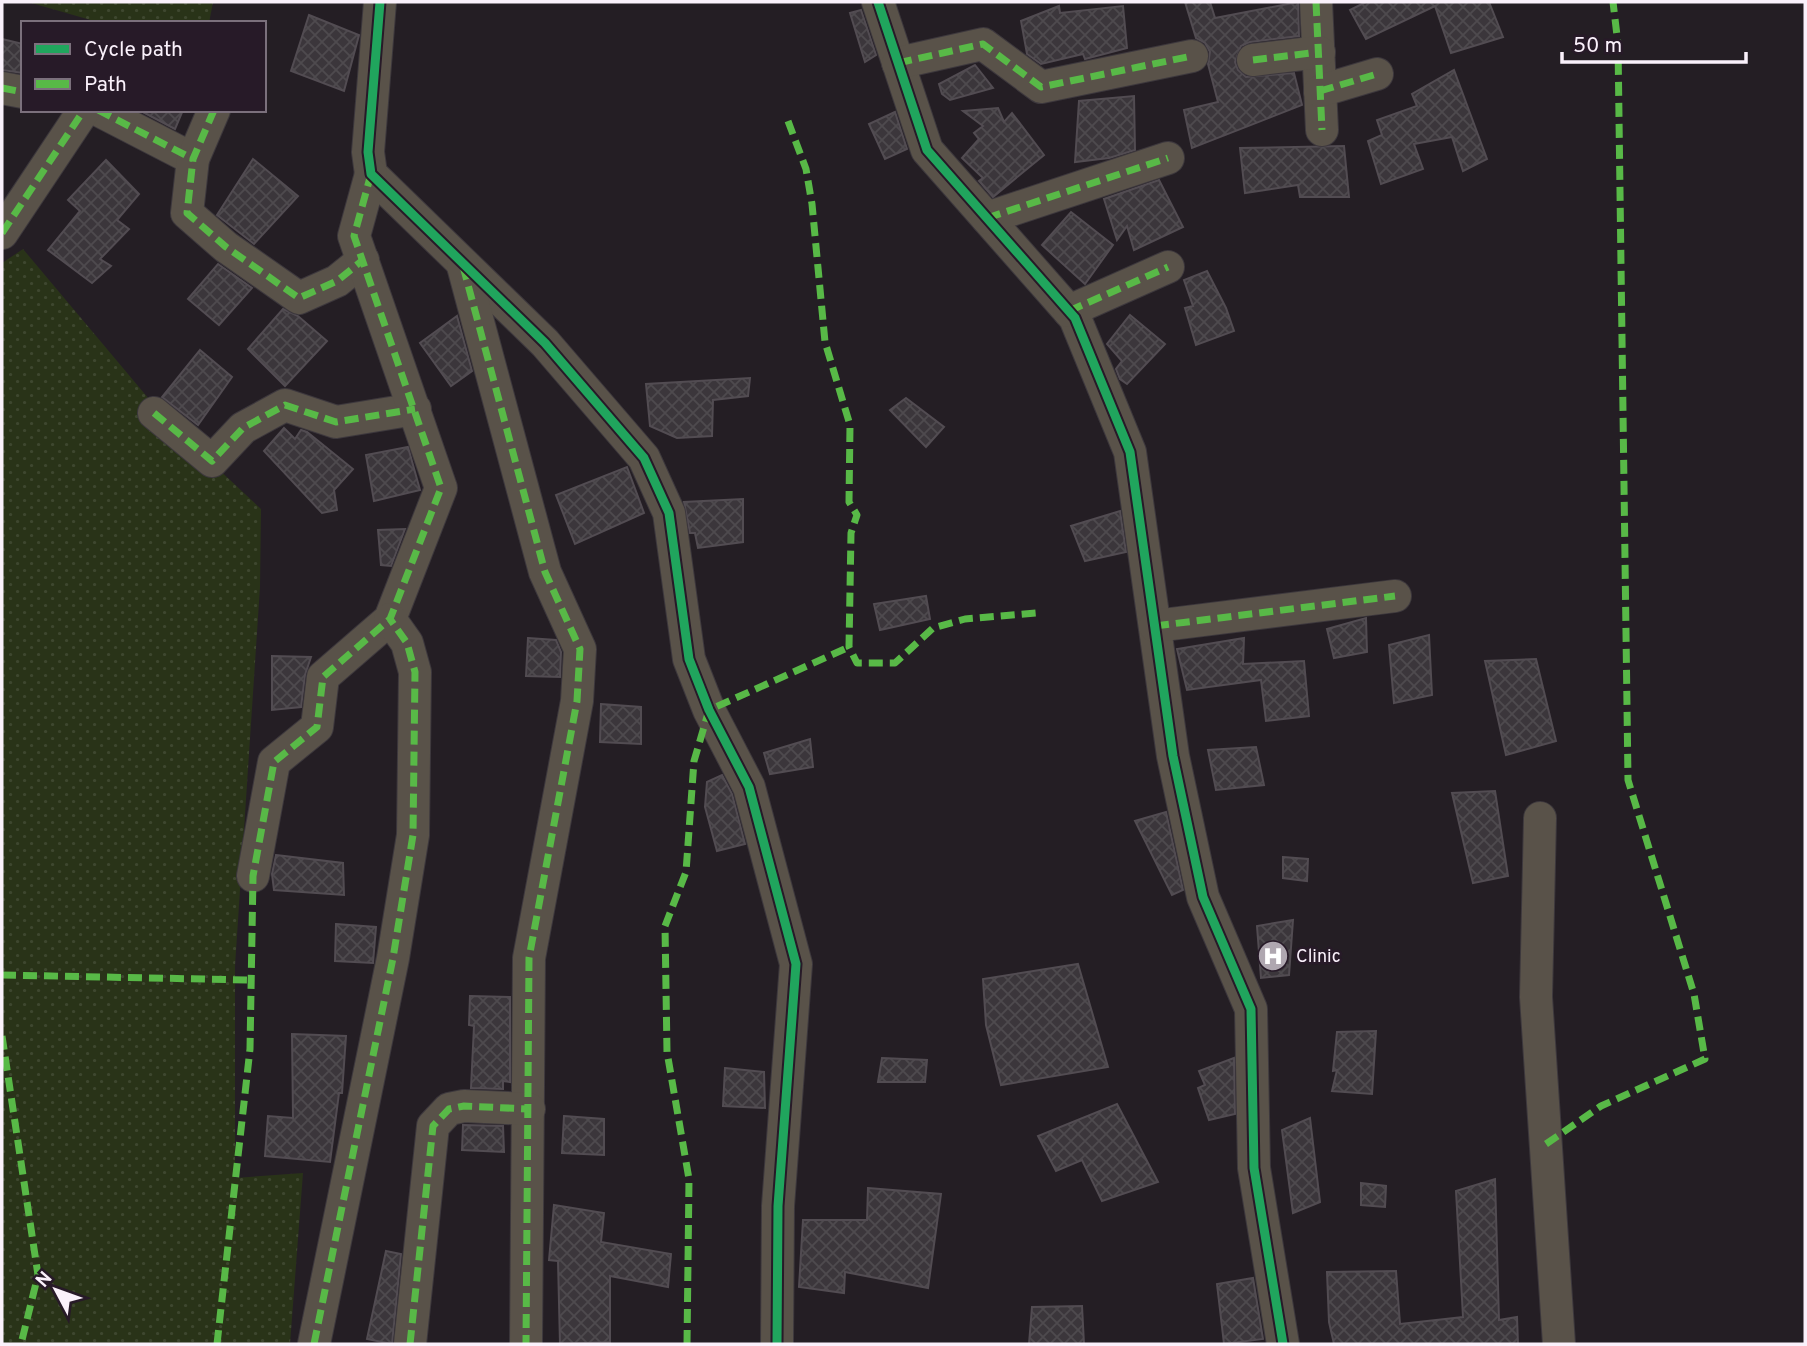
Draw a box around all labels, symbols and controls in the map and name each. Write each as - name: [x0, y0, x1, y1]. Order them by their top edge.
- legend: [21, 21, 266, 112]
- scale bar: [1562, 21, 1746, 65]
- text: 50 m: [1573, 33, 1622, 60]
- text: Cycle path: [84, 37, 183, 64]
- text: Path: [84, 72, 127, 99]
- hospital icon: Clinic: [1256, 939, 1290, 973]
- place label: Clinic: [1296, 946, 1341, 969]
- north arrow: [21, 1255, 91, 1325]
- text: N: [31, 1267, 58, 1293]

